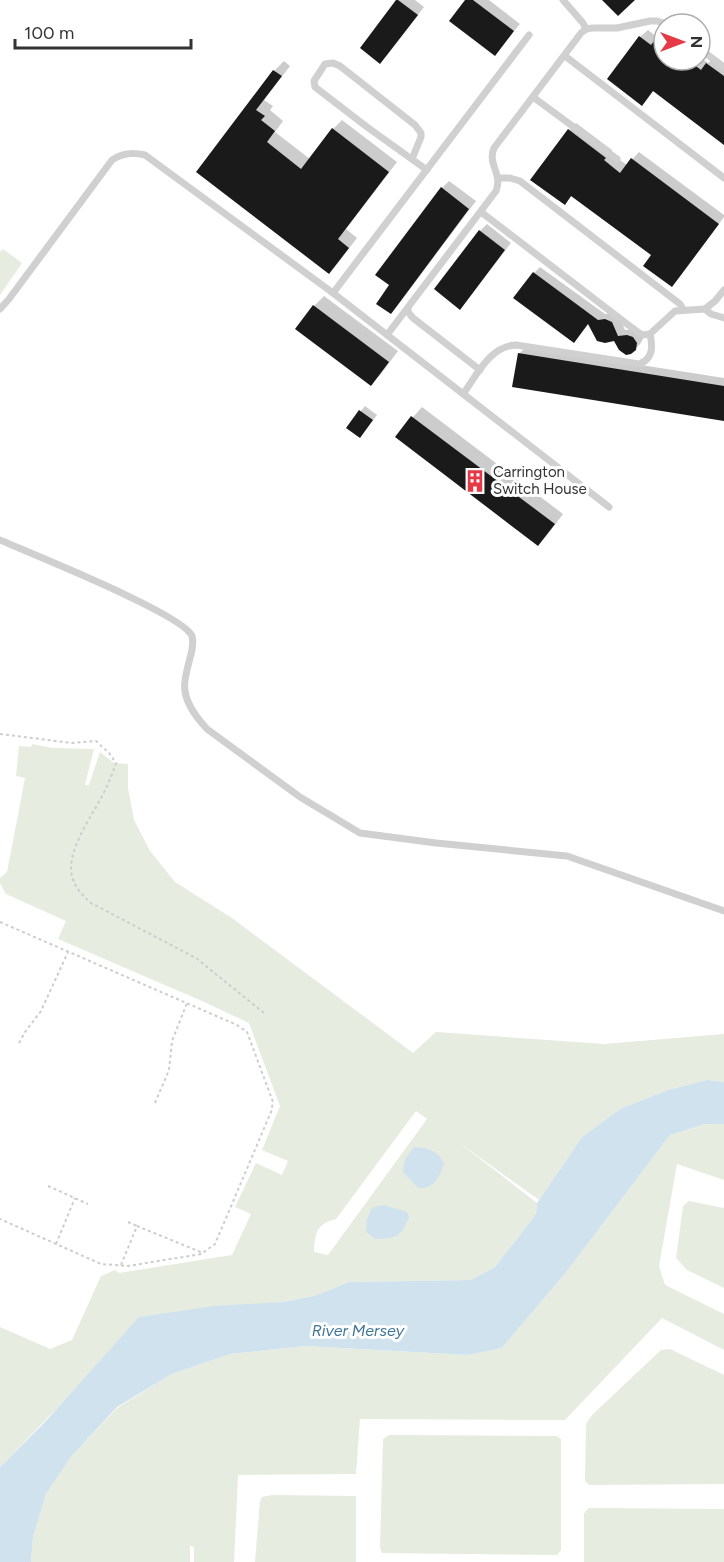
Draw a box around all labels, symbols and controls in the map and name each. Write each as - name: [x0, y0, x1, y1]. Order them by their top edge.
- scale bar: [15, 12, 190, 50]
- north arrow: [652, 12, 712, 72]
- text: 100 m: [24, 22, 74, 44]
- text: N: [687, 36, 706, 48]
- place label: Carrington Switch House: [493, 463, 587, 498]
- building icon: Carrington Switch House: [462, 468, 488, 494]
- water label: River Mersey: [312, 1321, 405, 1340]

